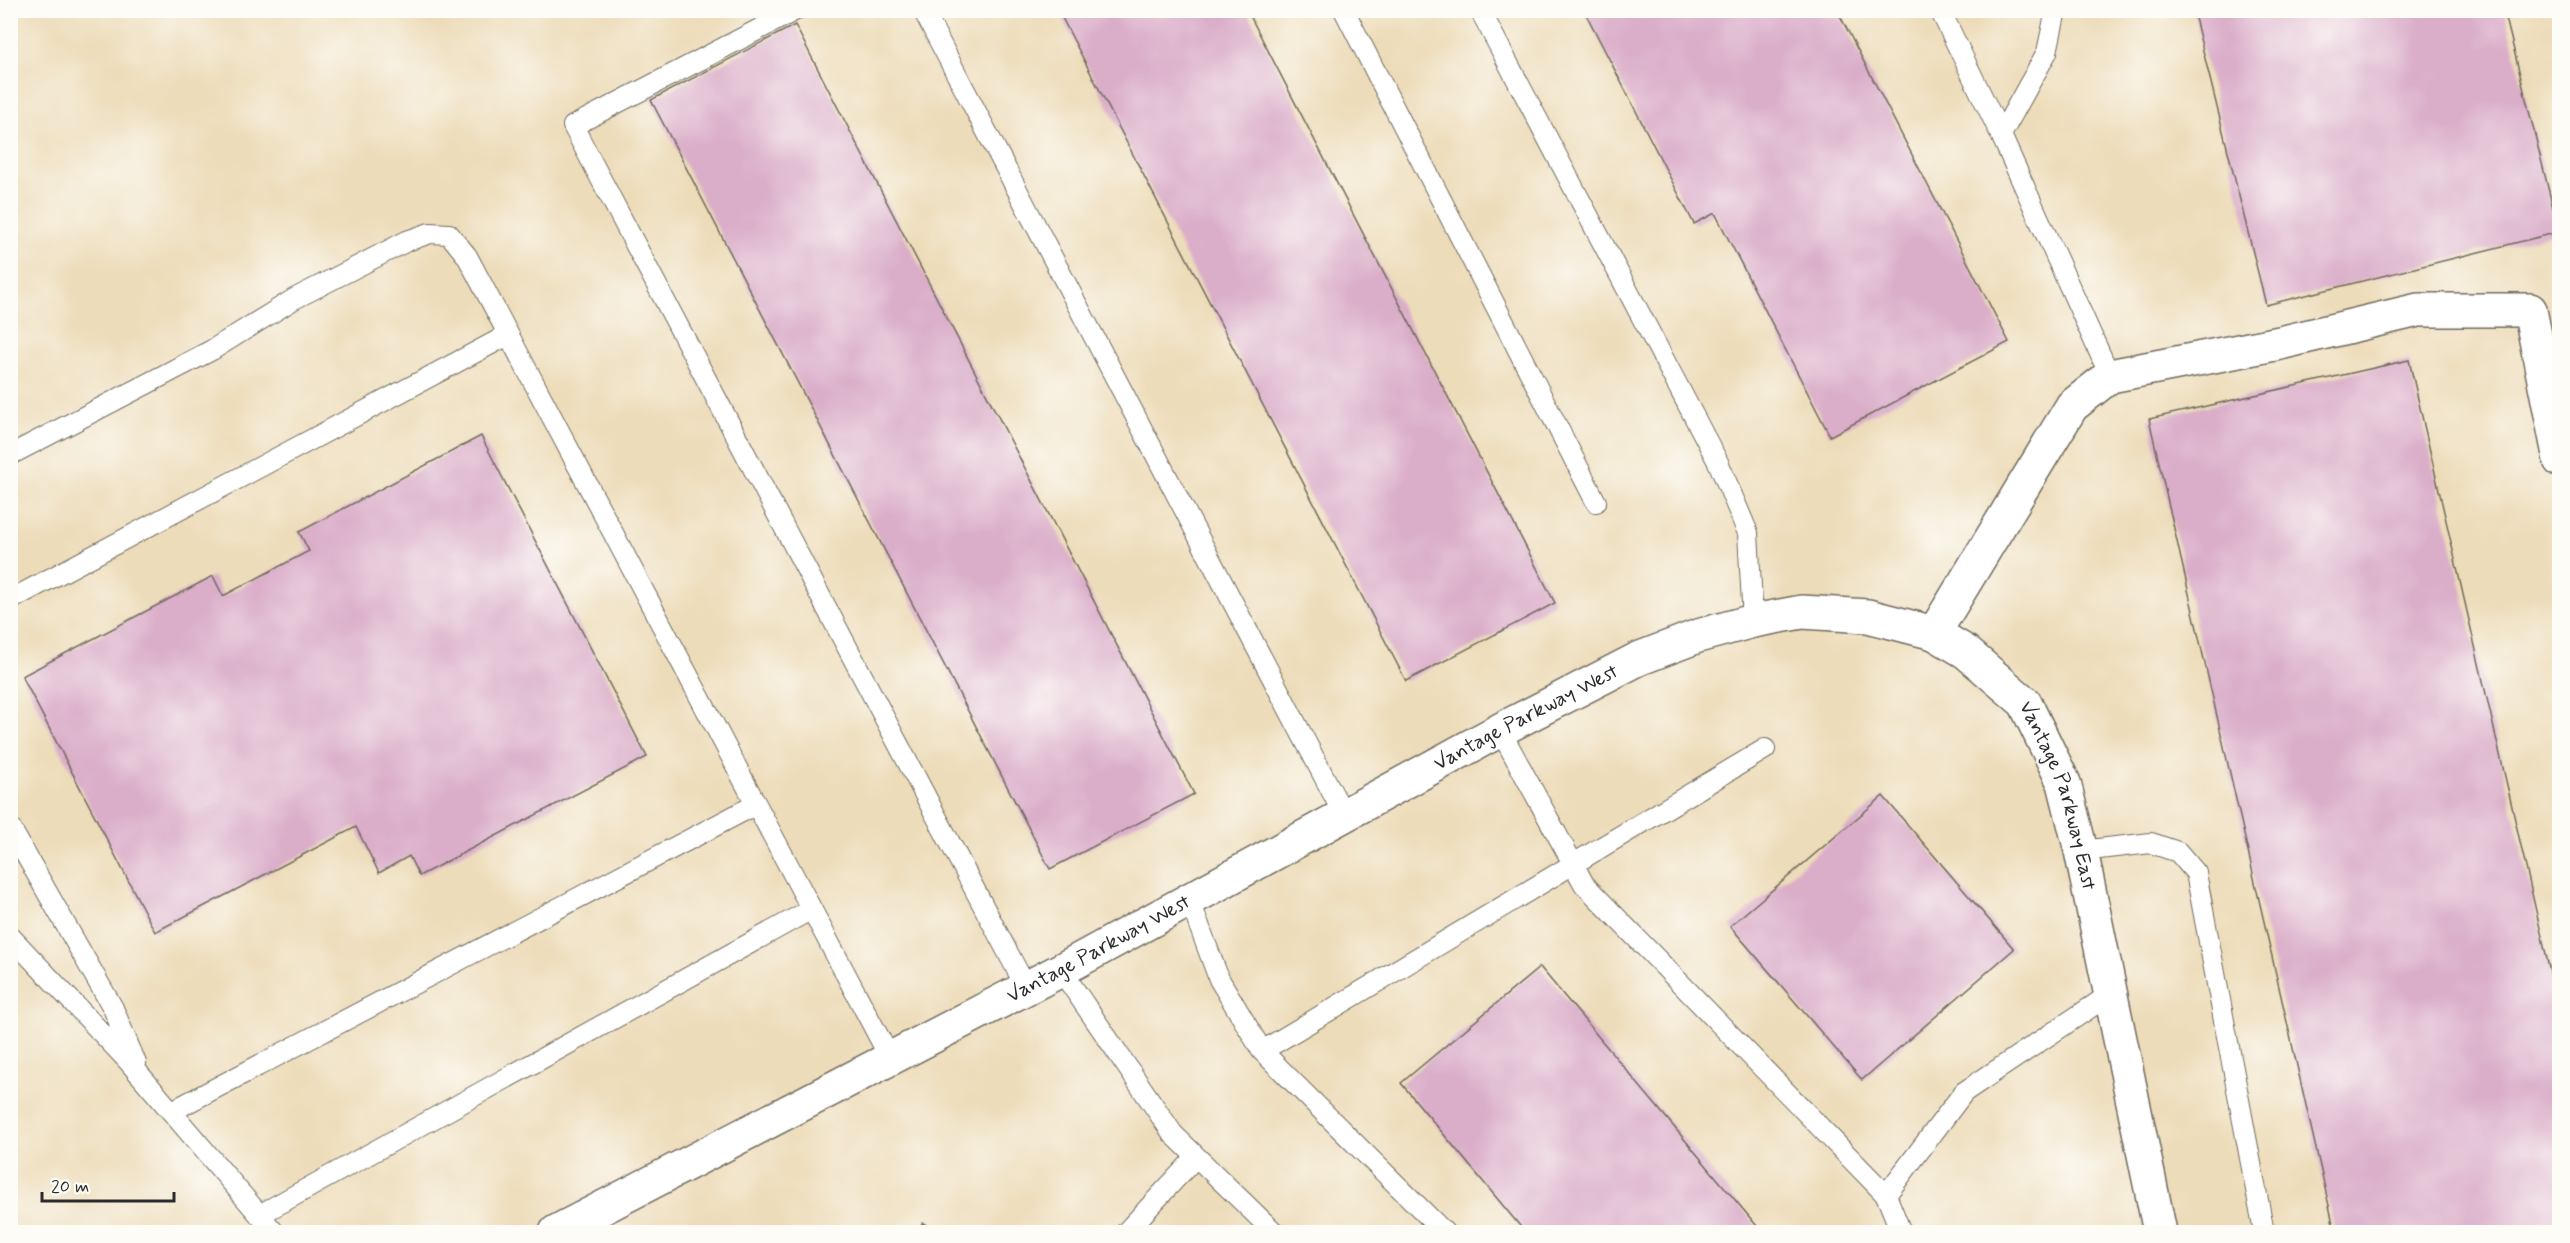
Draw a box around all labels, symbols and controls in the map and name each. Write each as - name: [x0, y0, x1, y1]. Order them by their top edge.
- street label: Vantage Parkway West: [1429, 657, 1623, 778]
- street label: Vantage Parkway East: [2012, 696, 2103, 893]
- street label: Vantage Parkway West: [1002, 888, 1196, 1010]
- scale bar: [42, 1165, 174, 1203]
- text: 20 m: [51, 1175, 89, 1199]

